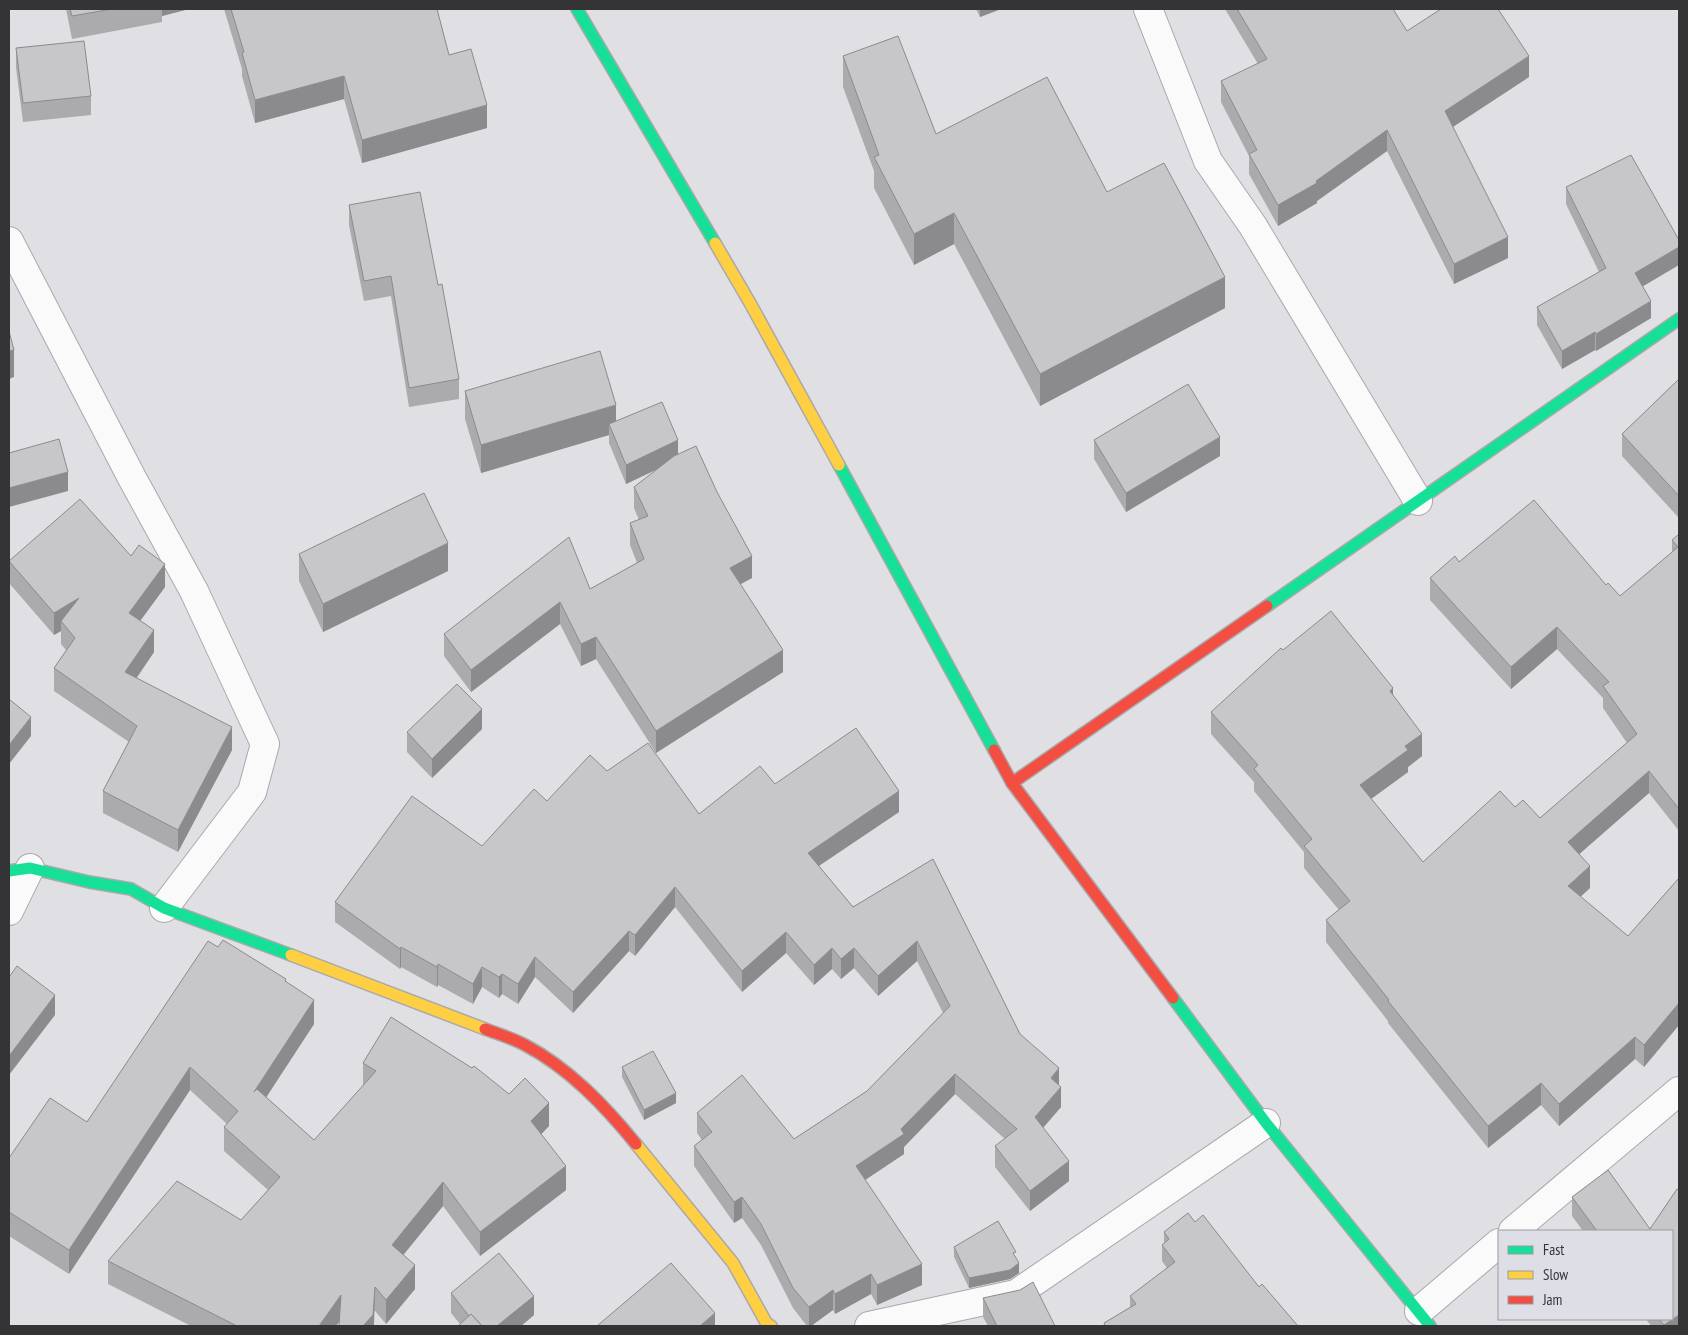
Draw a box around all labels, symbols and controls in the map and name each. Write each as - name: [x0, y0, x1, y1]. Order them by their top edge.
- legend: [1498, 1230, 1673, 1320]
- text: Fast: [1543, 1240, 1564, 1259]
- text: Slow: [1543, 1265, 1568, 1284]
- text: Jam: [1542, 1290, 1562, 1309]

